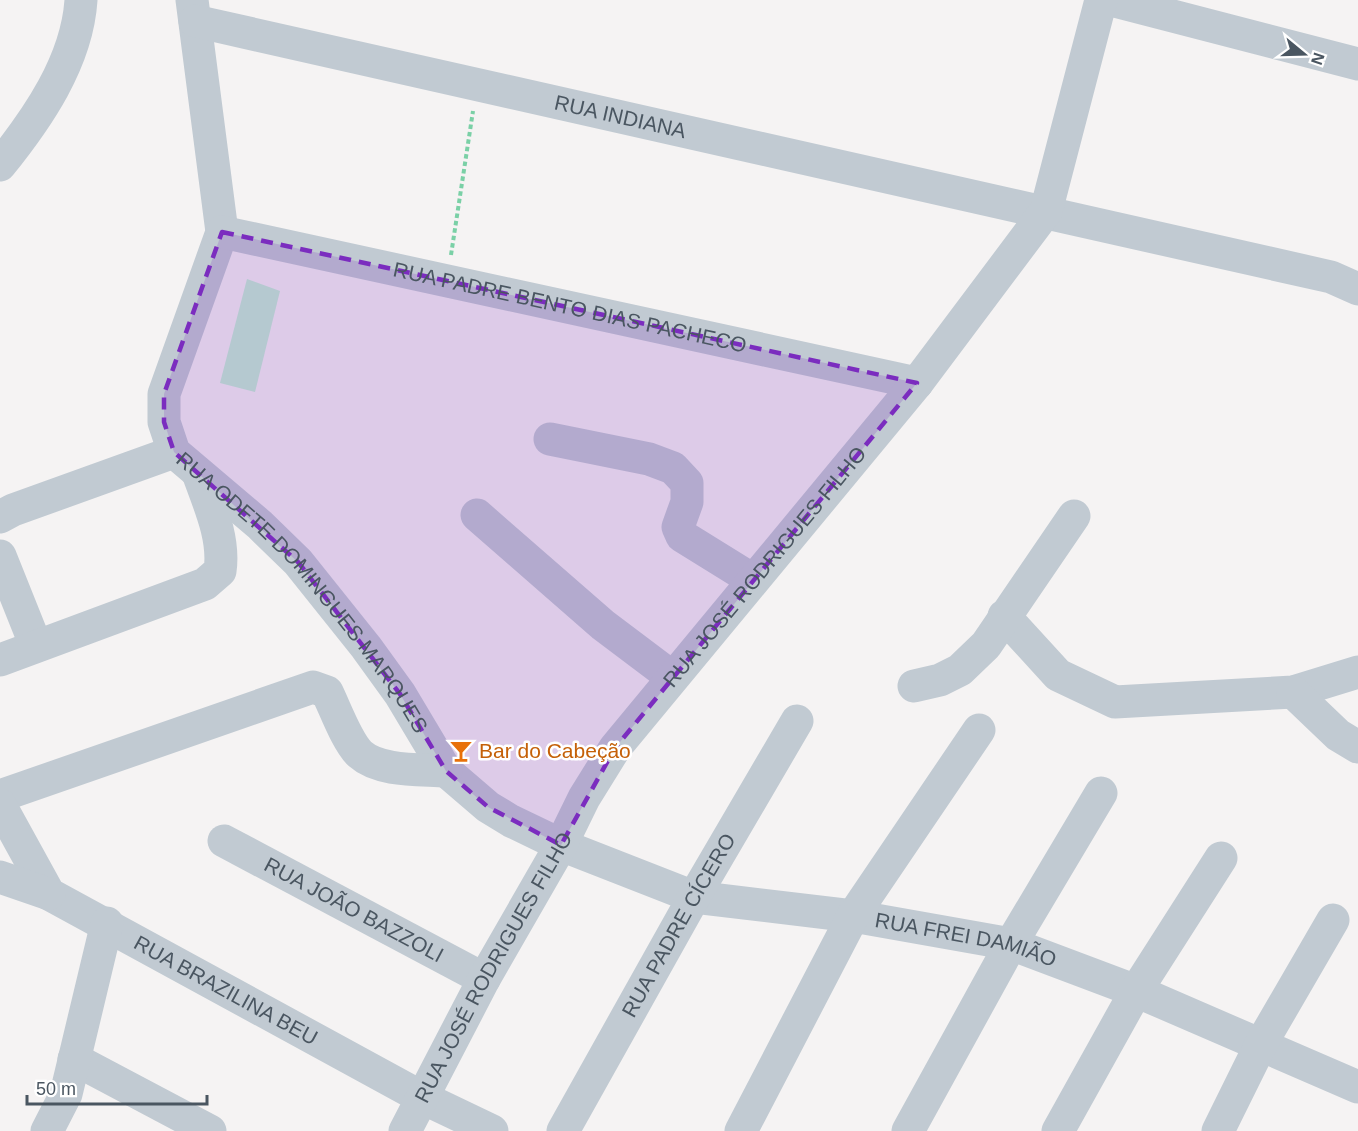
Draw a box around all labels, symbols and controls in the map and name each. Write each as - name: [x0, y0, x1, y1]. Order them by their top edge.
- north arrow: [1274, 24, 1334, 84]
- text: N: [1308, 50, 1328, 67]
- street label: RUA INDIANA: [552, 90, 688, 142]
- street label: RUA PADRE BENTO DIAS PACHECO: [391, 258, 749, 357]
- street label: RUA JOSÉ RODRIGUES FILHO: [658, 442, 870, 691]
- street label: RUA ODETE DOMINGUES MARQUES: [172, 447, 432, 737]
- bar icon: Bar do Cabeção: [448, 738, 474, 764]
- place label: Bar do Cabeção: [479, 739, 631, 762]
- street label: RUA JOSÉ RODRIGUES FILHO: [410, 828, 576, 1106]
- street label: RUA PADRE CÍCERO: [617, 829, 740, 1021]
- street label: RUA JOÃO BAZZOLI: [261, 853, 448, 966]
- street label: RUA FREI DAMIÃO: [873, 908, 1060, 971]
- street label: RUA BRAZILINA BEU: [130, 931, 322, 1049]
- scale bar: [27, 1068, 207, 1106]
- text: 50 m: [36, 1079, 76, 1099]

